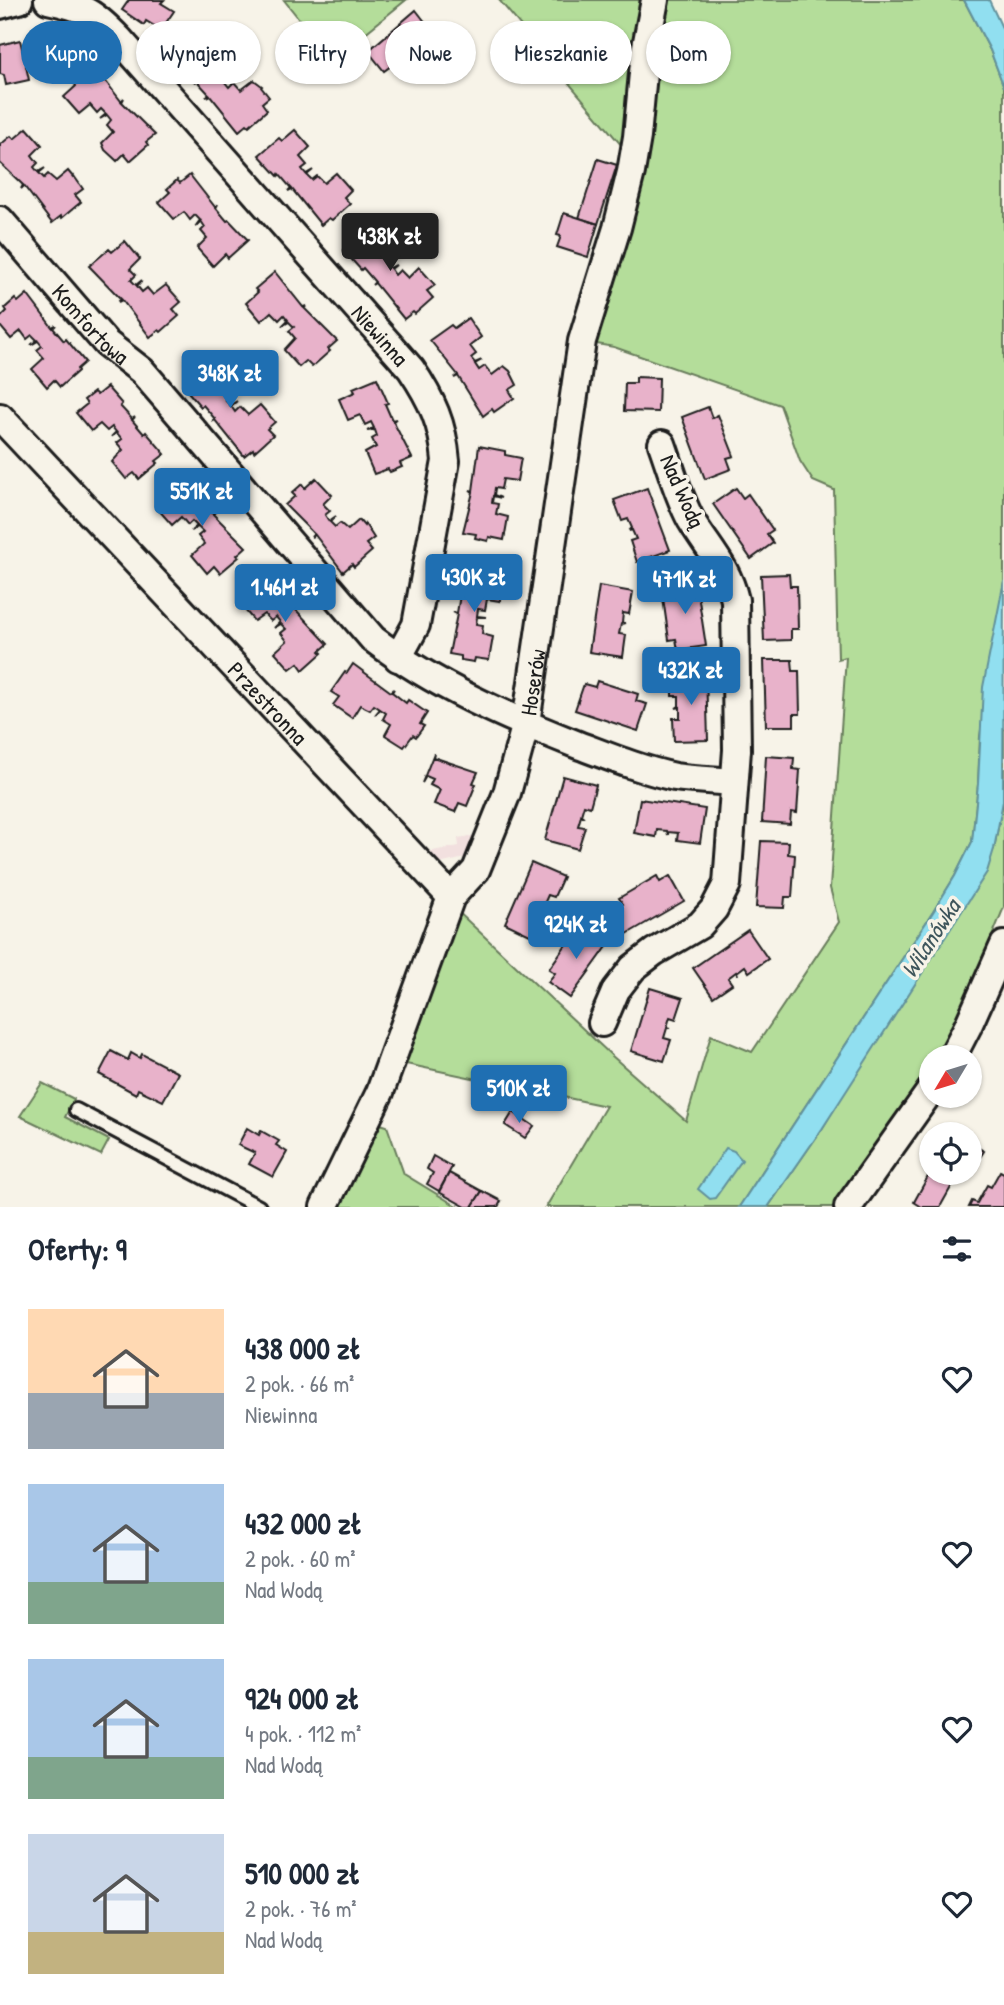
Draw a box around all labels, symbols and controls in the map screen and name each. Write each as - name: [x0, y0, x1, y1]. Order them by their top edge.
- chip: Kupno: [21, 21, 122, 84]
- chip: Wynajem: [136, 21, 261, 84]
- chip: Filtry: [275, 21, 371, 84]
- chip: Nowe: [385, 21, 476, 84]
- chip: Mieszkanie: [490, 21, 632, 84]
- chip: Dom: [646, 21, 731, 84]
- pin: 438K zł: [325, 214, 455, 273]
- text: 438K zł: [358, 220, 422, 251]
- street label: Komfortowa: [46, 276, 136, 371]
- street label: Niewinna: [345, 297, 416, 372]
- pin: 348K zł: [165, 350, 295, 410]
- text: 348K zł: [198, 357, 262, 388]
- street label: Nad Wodą: [653, 450, 714, 534]
- pin: 551K zł: [137, 468, 267, 528]
- text: 551K zł: [170, 475, 234, 506]
- pin: 430K zł: [409, 554, 539, 614]
- pin: 471K zł: [620, 556, 750, 616]
- text: 430K zł: [441, 561, 507, 592]
- text: 471K zł: [653, 563, 717, 594]
- pin: 1.46M zł: [213, 564, 357, 624]
- text: 1.46M zł: [251, 571, 319, 602]
- street label: Hoserów: [512, 647, 552, 718]
- pin: 432K zł: [626, 648, 756, 707]
- street label: Przestronna: [222, 654, 315, 751]
- text: 432K zł: [658, 654, 724, 685]
- water label: Wilanówka: [893, 891, 969, 983]
- pin: 924K zł: [511, 902, 641, 961]
- text: 924K zł: [544, 908, 608, 939]
- north arrow: [919, 1045, 982, 1108]
- map controls: [919, 1045, 982, 1185]
- pin: 510K zł: [454, 1066, 584, 1125]
- text: 510K zł: [487, 1072, 551, 1103]
- button: locate: [919, 1122, 982, 1185]
- text: Oferty: 9: [28, 1229, 127, 1269]
- icon: filters: [938, 1230, 976, 1268]
- text: 438 000 zł: [245, 1328, 361, 1368]
- icon: home: [84, 1337, 168, 1421]
- icon: heart: [938, 1360, 976, 1398]
- text: 2 pok. · 66 m²: [245, 1368, 354, 1399]
- text: Niewinna: [245, 1399, 317, 1430]
- text: 432 000 zł: [245, 1503, 362, 1543]
- icon: home: [84, 1512, 168, 1596]
- icon: heart: [938, 1535, 976, 1573]
- text: 2 pok. · 60 m²: [245, 1543, 356, 1574]
- text: Nad Wodą: [245, 1574, 322, 1605]
- text: 924 000 zł: [245, 1678, 360, 1718]
- icon: home: [84, 1687, 168, 1771]
- icon: heart: [938, 1710, 976, 1748]
- text: 4 pok. · 112 m²: [245, 1718, 361, 1749]
- text: Nad Wodą: [245, 1749, 322, 1780]
- text: 510 000 zł: [245, 1853, 360, 1893]
- icon: home: [84, 1862, 168, 1946]
- icon: heart: [938, 1885, 976, 1923]
- text: 2 pok. · 76 m²: [245, 1893, 357, 1924]
- text: Nad Wodą: [245, 1924, 322, 1955]

